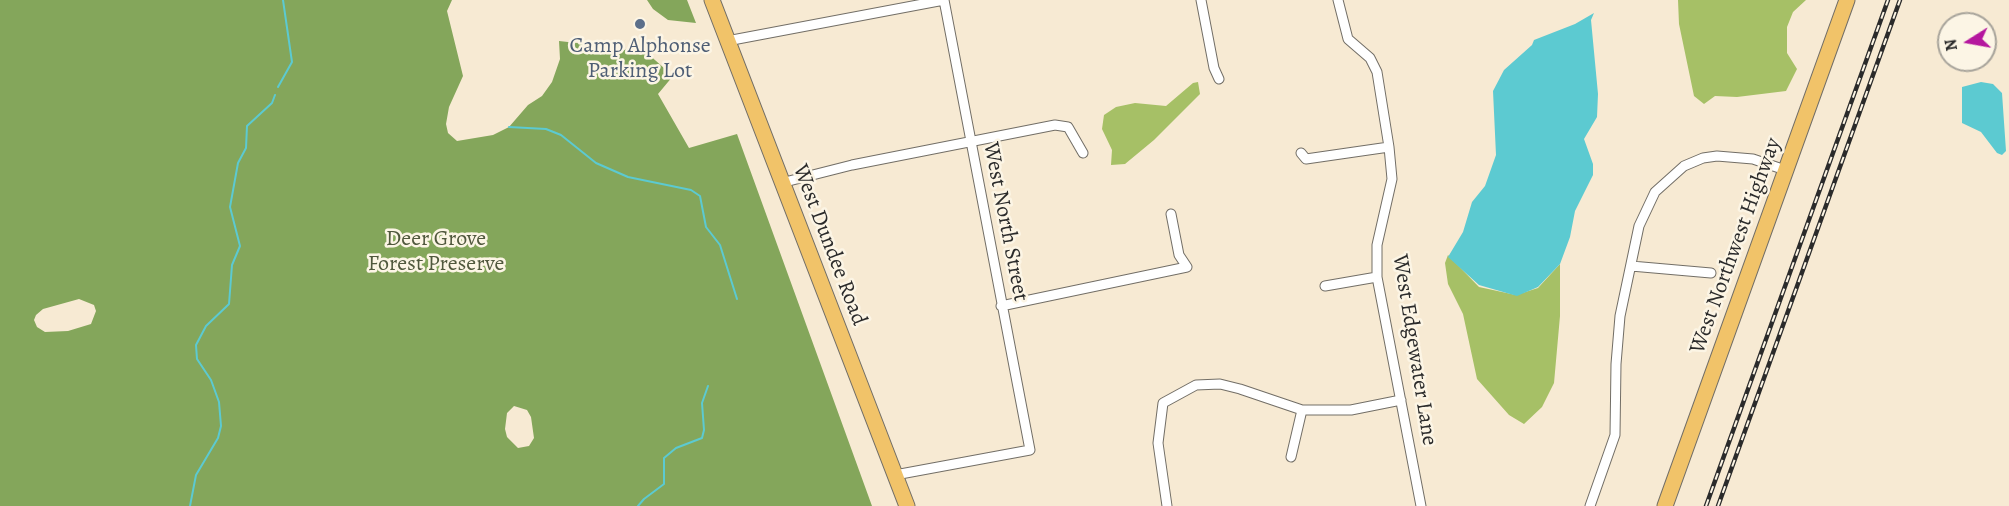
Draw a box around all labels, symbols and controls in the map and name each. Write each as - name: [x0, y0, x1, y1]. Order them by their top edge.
- north arrow: [1937, 12, 1997, 72]
- marker: Camp Alphonse Parking Lot: [633, 17, 647, 31]
- place label: Camp Alphonse Parking Lot: [569, 34, 711, 86]
- text: N: [1939, 37, 1963, 53]
- street label: West Northwest Highway: [1685, 134, 1787, 358]
- street label: West North Street: [977, 140, 1033, 304]
- street label: West Dundee Road: [786, 161, 872, 329]
- park label: Deer Grove Forest Preserve: [368, 227, 504, 278]
- street label: West Edgewater Lane: [1386, 253, 1442, 447]

